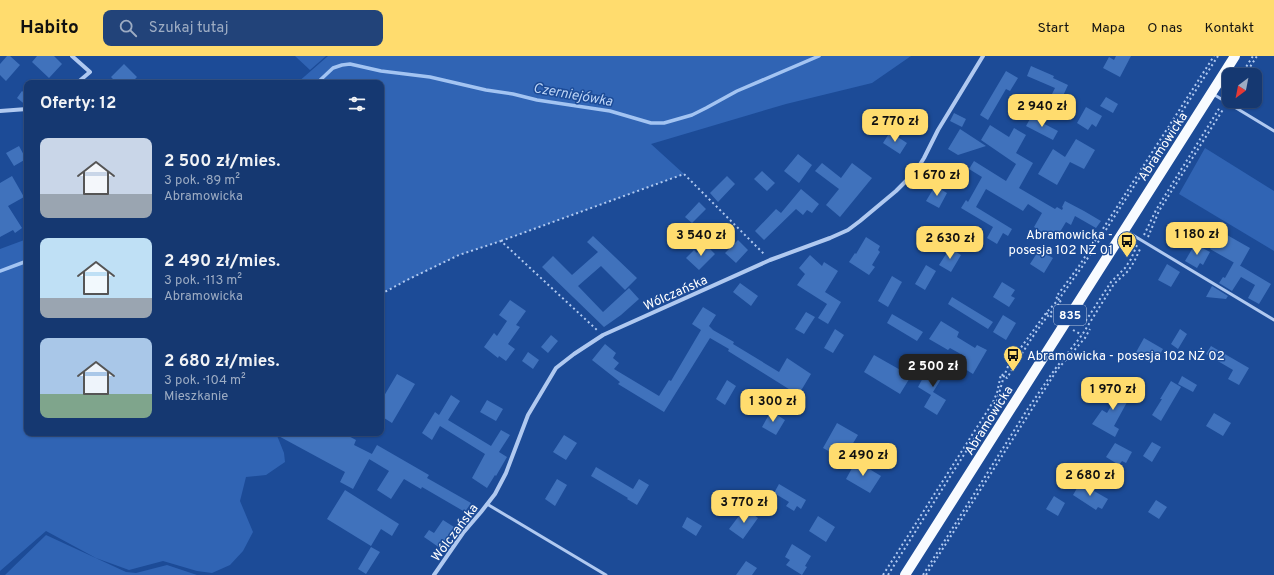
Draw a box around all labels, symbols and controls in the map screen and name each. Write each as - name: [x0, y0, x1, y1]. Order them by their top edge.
- search box: [103, 10, 383, 46]
- text: Habito: [20, 16, 79, 40]
- icon: search: [117, 17, 139, 39]
- text: Szukaj tutaj: [149, 19, 228, 38]
- text: Start: [1037, 20, 1069, 37]
- text: Mapa: [1091, 20, 1125, 37]
- text: O nas: [1147, 20, 1183, 37]
- text: Kontakt: [1205, 20, 1254, 37]
- north arrow: [1222, 68, 1262, 108]
- map controls: [1222, 68, 1262, 108]
- water label: Czerniejówka: [532, 80, 615, 111]
- text: Oferty: 12: [40, 93, 116, 115]
- icon: filters: [346, 93, 368, 115]
- pin: 2 940 zł: [1001, 94, 1083, 128]
- text: 2 940 zł: [1017, 99, 1067, 115]
- pin: 2 770 zł: [854, 109, 936, 143]
- street label: Abramowicka: [1136, 110, 1192, 184]
- text: 2 770 zł: [871, 114, 919, 130]
- text: 2 500 zł/mies.: [164, 151, 280, 173]
- icon: home: [72, 154, 120, 202]
- pin: 1 670 zł: [896, 163, 978, 197]
- text: 1 670 zł: [914, 168, 960, 184]
- text: 3 pok. · 89 m²: [164, 173, 240, 189]
- text: Abramowicka: [164, 189, 243, 205]
- pin: 1 180 zł: [1156, 222, 1238, 256]
- pin: 3 540 zł: [660, 223, 742, 257]
- pin: 2 630 zł: [909, 226, 991, 260]
- text: 1 180 zł: [1175, 227, 1219, 243]
- text: 3 540 zł: [676, 228, 726, 244]
- place label: Abramowicka - posesja 102 NŻ 01: [1008, 228, 1113, 259]
- bus stop icon: Abramowicka - posesja 102 NŻ 01: [1116, 230, 1138, 258]
- text: 2 630 zł: [925, 231, 975, 247]
- text: 2 490 zł/mies.: [164, 251, 280, 273]
- icon: home: [72, 254, 120, 302]
- text: 3 pok. · 113 m²: [164, 273, 242, 289]
- street label: Wólczańska: [641, 273, 710, 315]
- text: Abramowicka: [164, 289, 243, 305]
- road number: 835: [1054, 305, 1086, 325]
- bus stop icon: Abramowicka - posesja 102 NŻ 02: [1002, 344, 1024, 372]
- place label: Abramowicka - posesja 102 NŻ 02: [1027, 347, 1225, 365]
- text: 2 680 zł/mies.: [164, 351, 280, 373]
- icon: home: [72, 354, 120, 402]
- pin: 2 500 zł: [892, 354, 974, 388]
- text: 2 500 zł: [908, 359, 958, 375]
- text: 3 pok. · 104 m²: [164, 373, 246, 389]
- pin: 1 970 zł: [1072, 377, 1154, 411]
- text: 1 970 zł: [1090, 382, 1136, 398]
- street label: Abramowicka: [962, 383, 1017, 459]
- text: Mieszkanie: [164, 389, 228, 405]
- pin: 1 300 zł: [732, 389, 814, 423]
- text: 1 300 zł: [749, 394, 797, 410]
- pin: 2 490 zł: [822, 443, 904, 477]
- text: 2 490 zł: [838, 448, 888, 464]
- pin: 2 680 zł: [1049, 463, 1131, 497]
- text: 2 680 zł: [1065, 468, 1115, 484]
- pin: 3 770 zł: [703, 490, 785, 524]
- text: 3 770 zł: [720, 495, 768, 511]
- street label: Wólczańska: [429, 501, 482, 565]

